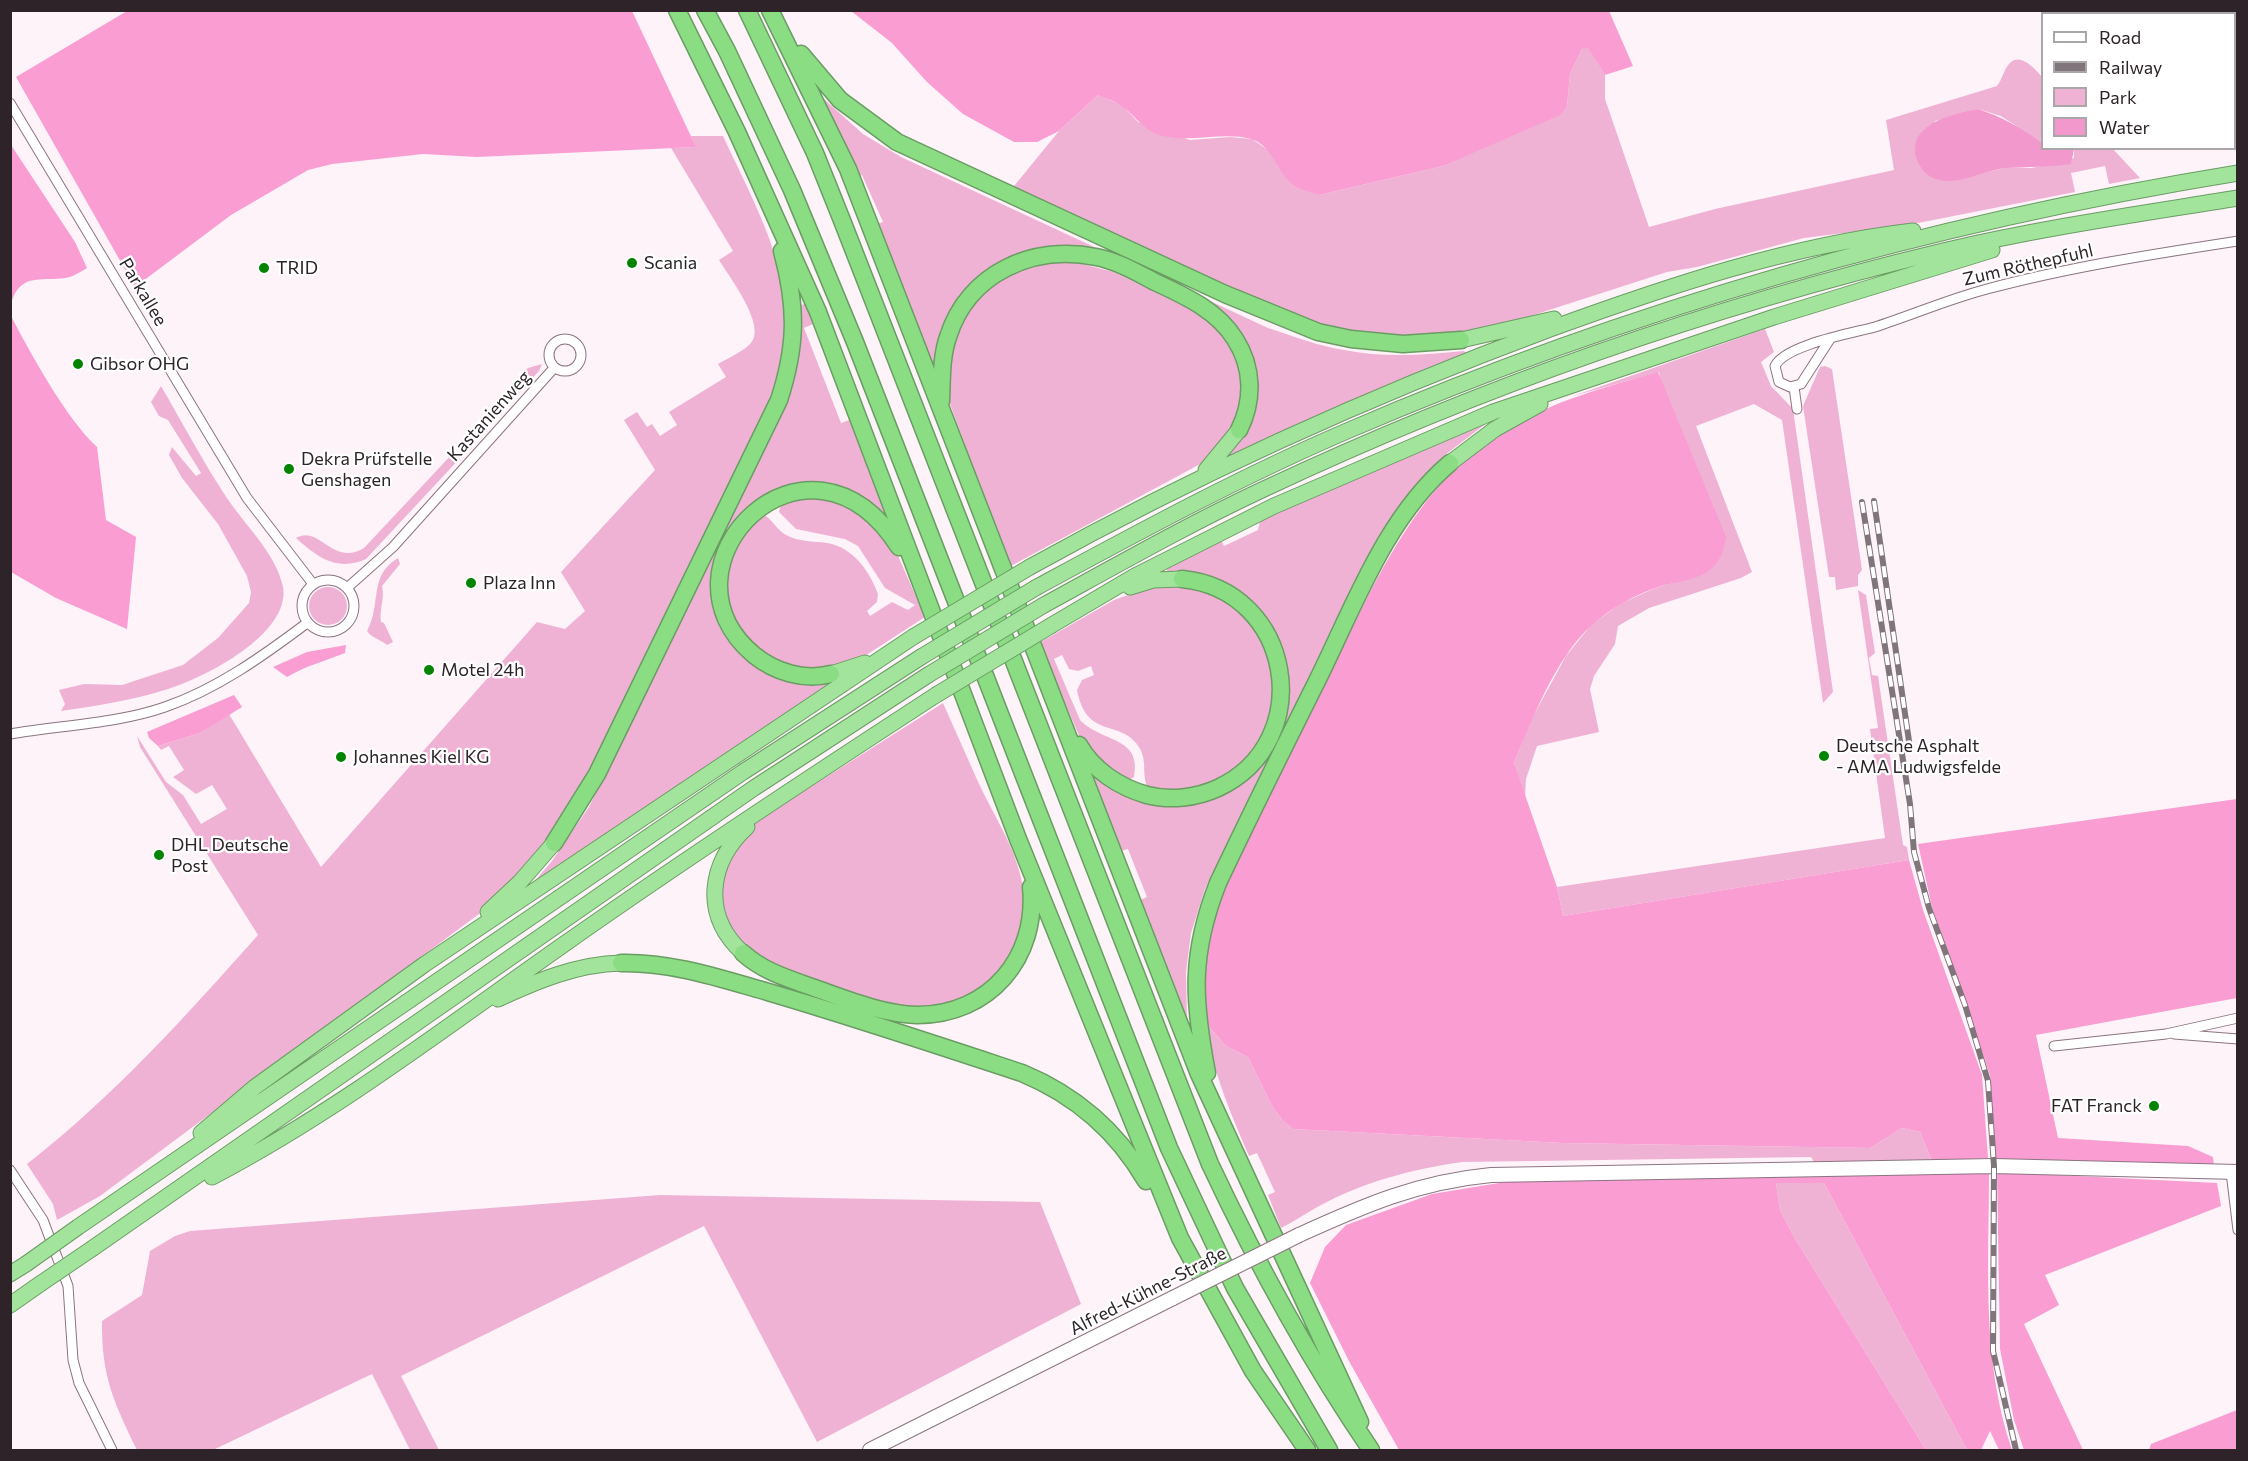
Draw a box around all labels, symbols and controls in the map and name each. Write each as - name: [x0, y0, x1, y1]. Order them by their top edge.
- legend: [2041, 12, 2236, 150]
- text: Road: [2099, 26, 2141, 48]
- text: Railway: [2099, 56, 2162, 78]
- text: Park: [2099, 86, 2137, 108]
- text: Water: [2099, 116, 2150, 138]
- street label: Zum Röthepfuhl: [1961, 240, 2095, 290]
- place label: Scania: [644, 252, 697, 274]
- street label: Parkallee: [114, 254, 172, 330]
- marker: Scania: [625, 256, 639, 270]
- place label: TRID: [276, 257, 318, 279]
- marker: TRID: [257, 261, 271, 275]
- place label: Gibsor OHG: [90, 353, 189, 375]
- marker: Gibsor OHG: [71, 357, 85, 371]
- street label: Kastanienweg: [443, 366, 535, 466]
- place label: Dekra Prüfstelle Genshagen: [301, 448, 432, 490]
- marker: Dekra Prüfstelle Genshagen: [282, 462, 296, 476]
- place label: Plaza Inn: [483, 572, 556, 594]
- marker: Plaza Inn: [464, 576, 478, 590]
- place label: Motel 24h: [441, 659, 524, 681]
- marker: Motel 24h: [422, 663, 436, 677]
- place label: Deutsche Asphalt - AMA Ludwigsfelde: [1836, 735, 2001, 777]
- place label: Johannes Kiel KG: [353, 746, 489, 768]
- marker: Deutsche Asphalt - AMA Ludwigsfelde: [1817, 749, 1831, 763]
- marker: Johannes Kiel KG: [334, 750, 348, 764]
- place label: DHL Deutsche Post: [171, 834, 289, 876]
- marker: DHL Deutsche Post: [152, 848, 166, 862]
- place label: FAT Franck: [2051, 1095, 2142, 1117]
- marker: FAT Franck: [2147, 1099, 2161, 1113]
- street label: Alfred-Kühne-Straße: [1066, 1242, 1230, 1340]

